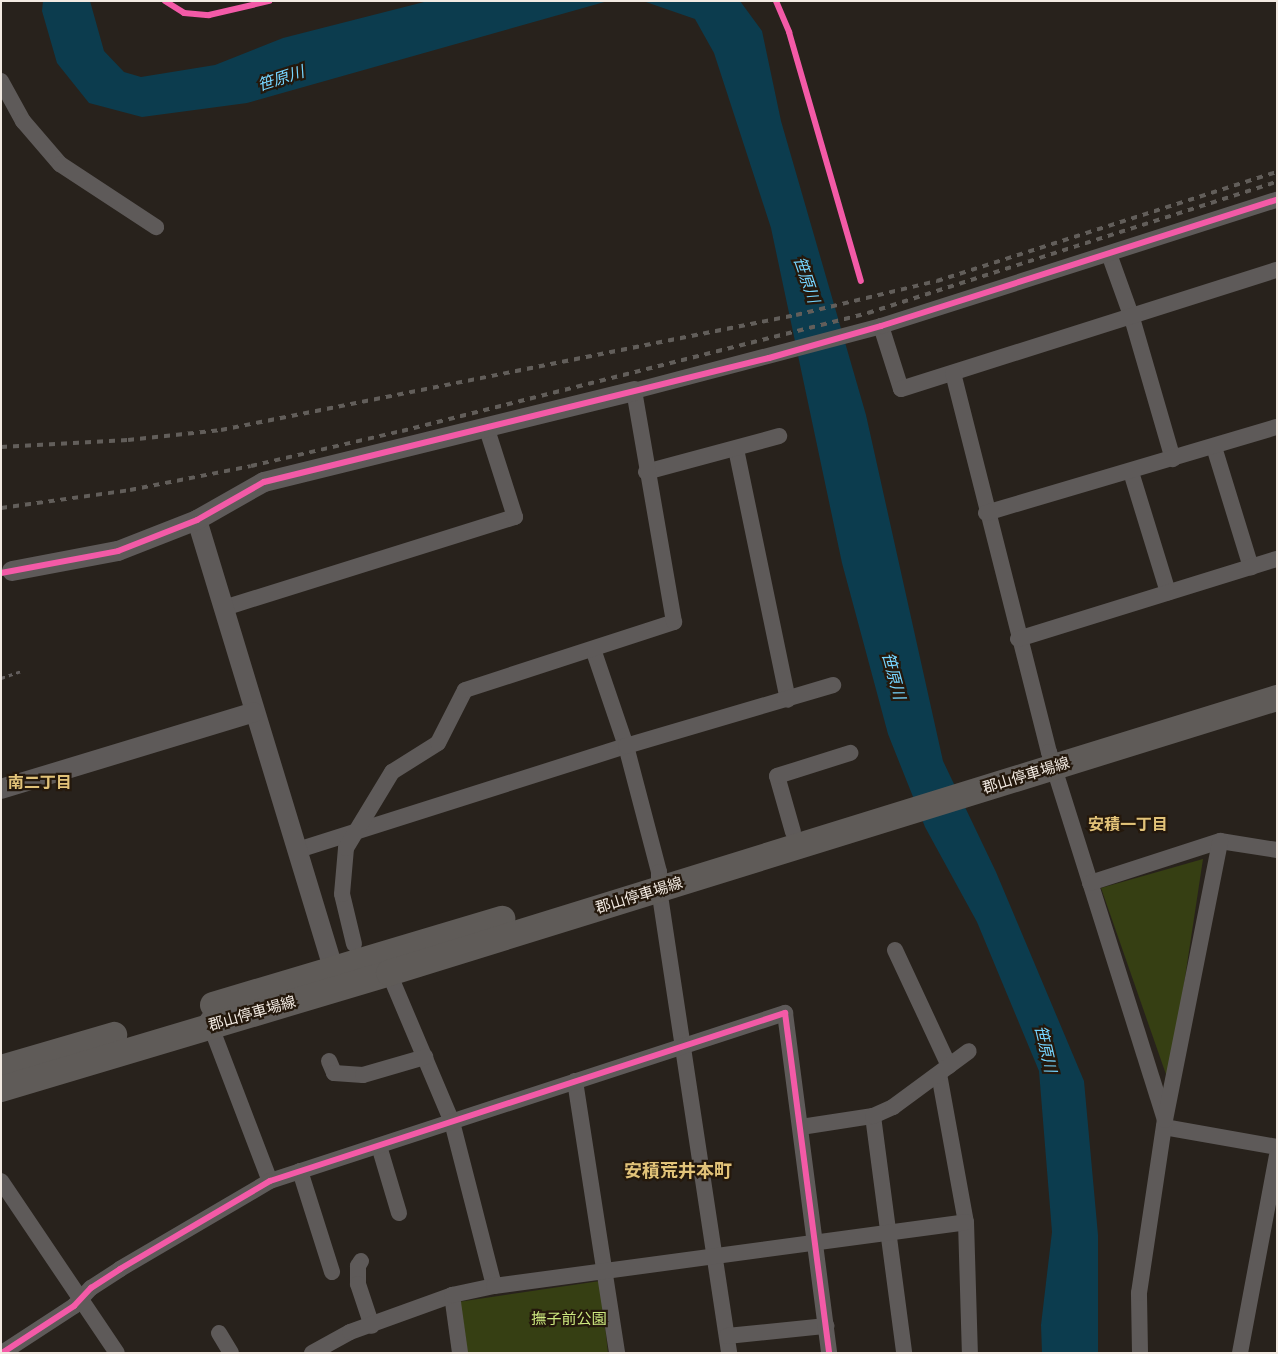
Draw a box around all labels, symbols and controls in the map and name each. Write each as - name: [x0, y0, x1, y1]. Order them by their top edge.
- water label: 笹原川: [255, 62, 307, 96]
- water label: 笹原川: [789, 254, 823, 306]
- water label: 笹原川: [878, 650, 908, 702]
- street label: 郡山停車場線: [980, 753, 1072, 797]
- district label: 南二丁目: [8, 773, 72, 793]
- district label: 安積一丁目: [1088, 815, 1168, 835]
- street label: 郡山停車場線: [593, 873, 685, 917]
- street label: 郡山停車場線: [206, 992, 298, 1034]
- water label: 笹原川: [1030, 1023, 1060, 1075]
- district label: 安積荒井本町: [624, 1160, 732, 1182]
- park label: 撫子前公園: [532, 1310, 606, 1328]

